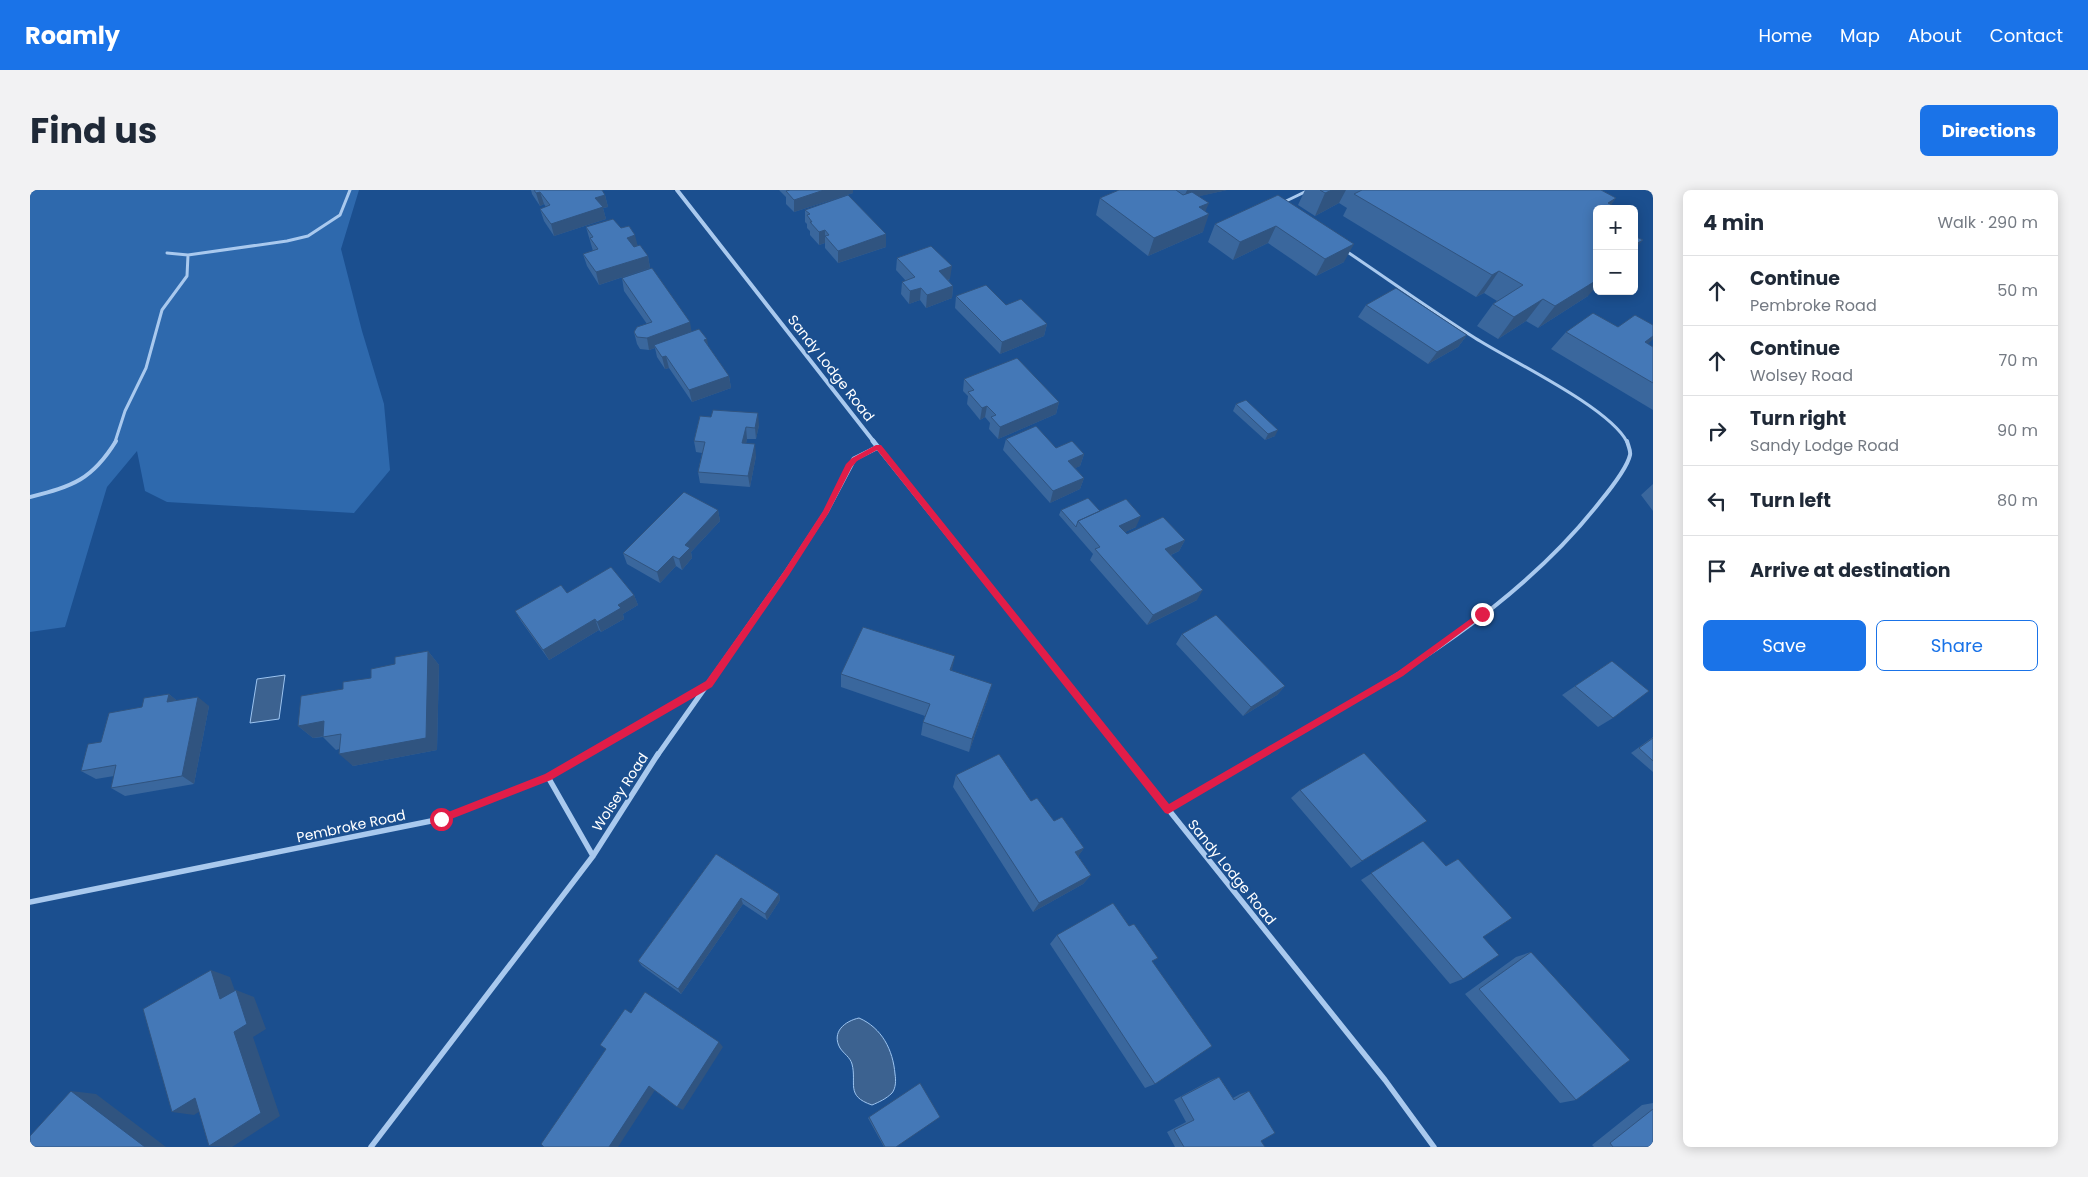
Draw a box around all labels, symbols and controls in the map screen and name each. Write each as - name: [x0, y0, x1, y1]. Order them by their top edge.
- text: Roamly: [25, 19, 120, 52]
- text: Home: [1758, 23, 1812, 48]
- text: Map: [1840, 23, 1880, 48]
- text: About: [1908, 23, 1962, 48]
- text: Contact: [1990, 23, 2063, 48]
- button: Directions: [1920, 105, 2058, 156]
- text: Find us: [30, 106, 157, 155]
- map controls: [1593, 205, 1638, 295]
- button: +: [1593, 205, 1638, 250]
- text: 4 min: [1703, 208, 1764, 237]
- text: Walk · 290 m: [1937, 211, 2038, 234]
- button: −: [1593, 250, 1638, 295]
- text: Continue: [1750, 265, 1840, 292]
- icon: ahead: [1703, 277, 1731, 305]
- text: 50 m: [1997, 279, 2038, 302]
- text: Pembroke Road: [1750, 294, 1877, 317]
- street label: Sandy Lodge Road: [783, 310, 879, 426]
- text: Continue: [1750, 335, 1840, 362]
- icon: ahead: [1703, 347, 1731, 375]
- text: 70 m: [1998, 349, 2038, 372]
- text: Wolsey Road: [1750, 364, 1853, 387]
- text: Turn right: [1750, 405, 1846, 432]
- icon: right: [1703, 417, 1731, 445]
- text: 90 m: [1997, 419, 2038, 442]
- text: Sandy Lodge Road: [1750, 434, 1899, 457]
- icon: left: [1703, 487, 1731, 515]
- text: Turn left: [1750, 487, 1831, 514]
- text: 80 m: [1997, 489, 2038, 512]
- icon: arrive: [1703, 557, 1731, 585]
- text: Arrive at destination: [1750, 557, 1951, 584]
- route end: [1471, 603, 1494, 626]
- button: Save: [1703, 620, 1866, 671]
- button: Share: [1876, 620, 2038, 671]
- street label: Wolsey Road: [587, 749, 653, 835]
- street label: Pembroke Road: [295, 805, 407, 847]
- route start: [430, 808, 453, 831]
- street label: Sandy Lodge Road: [1183, 815, 1281, 929]

